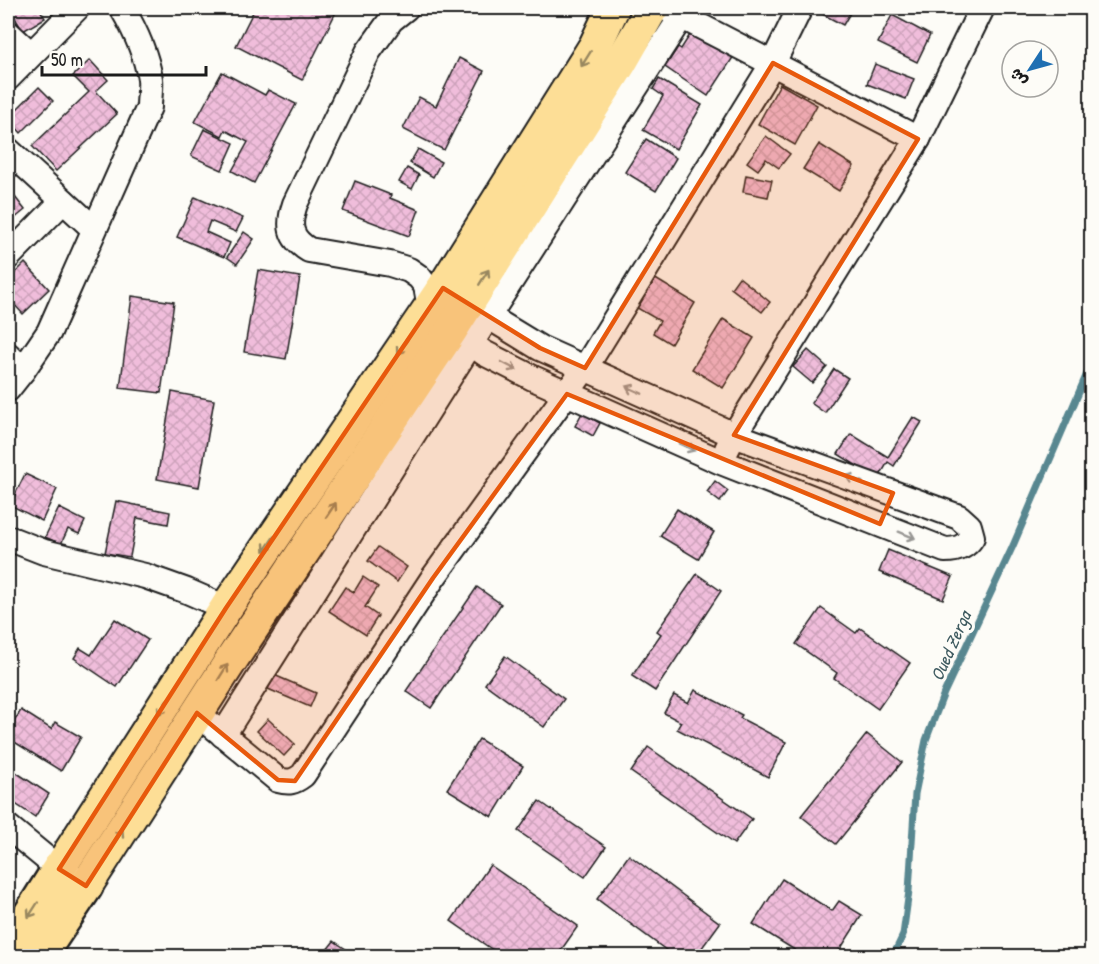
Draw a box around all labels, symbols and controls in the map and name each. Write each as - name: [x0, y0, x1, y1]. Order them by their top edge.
- scale bar: [42, 39, 206, 77]
- north arrow: [1000, 39, 1060, 99]
- text: 50 m: [51, 47, 83, 72]
- one-way arrow: [580, 50, 592, 67]
- text: ش: [1004, 64, 1032, 91]
- one-way arrow: [479, 269, 491, 286]
- one-way arrow: [396, 339, 408, 355]
- one-way arrow: [500, 361, 518, 372]
- one-way arrow: [626, 384, 644, 395]
- one-way arrow: [677, 441, 695, 453]
- one-way arrow: [845, 472, 864, 483]
- one-way arrow: [325, 502, 337, 519]
- one-way arrow: [897, 530, 915, 541]
- one-way arrow: [263, 535, 276, 552]
- water label: Oued Zerga: [924, 605, 978, 685]
- one-way arrow: [217, 665, 229, 681]
- one-way arrow: [156, 698, 168, 715]
- one-way arrow: [111, 828, 124, 845]
- one-way arrow: [27, 901, 40, 918]

